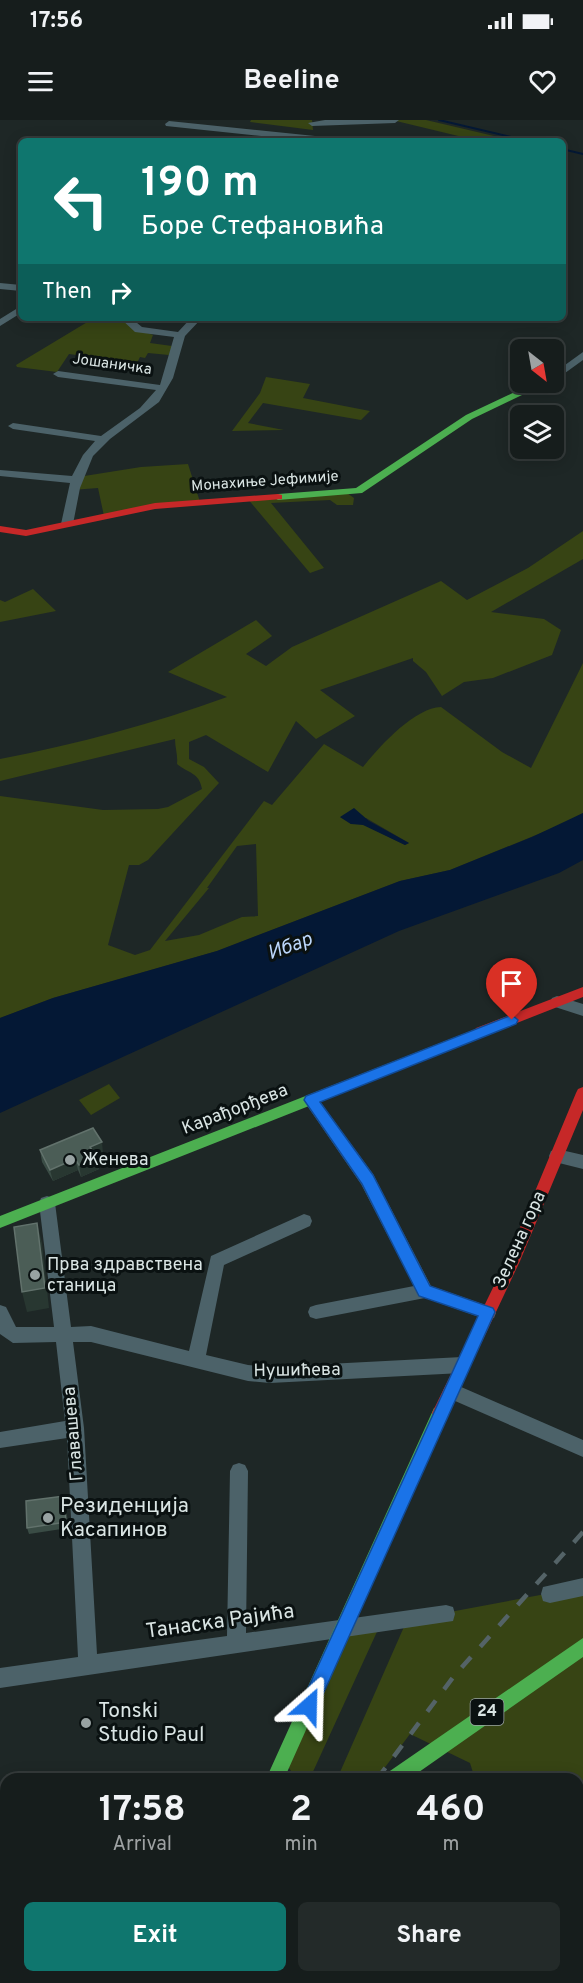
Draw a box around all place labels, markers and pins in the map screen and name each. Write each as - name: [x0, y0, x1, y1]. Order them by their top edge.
- pin: [486, 958, 537, 1020]
- place label: Женева: [82, 1149, 148, 1172]
- marker: Женева: [63, 1153, 77, 1167]
- place label: Прва здравствена станица: [47, 1254, 203, 1298]
- marker: Прва здравствена станица: [28, 1268, 42, 1282]
- place label: Резиденција Касапинов: [60, 1493, 189, 1544]
- marker: Резиденција Касапинов: [41, 1511, 55, 1525]
- place label: Tonski Studio Paul: [98, 1698, 204, 1749]
- marker: Tonski Studio Paul: [79, 1716, 93, 1730]

